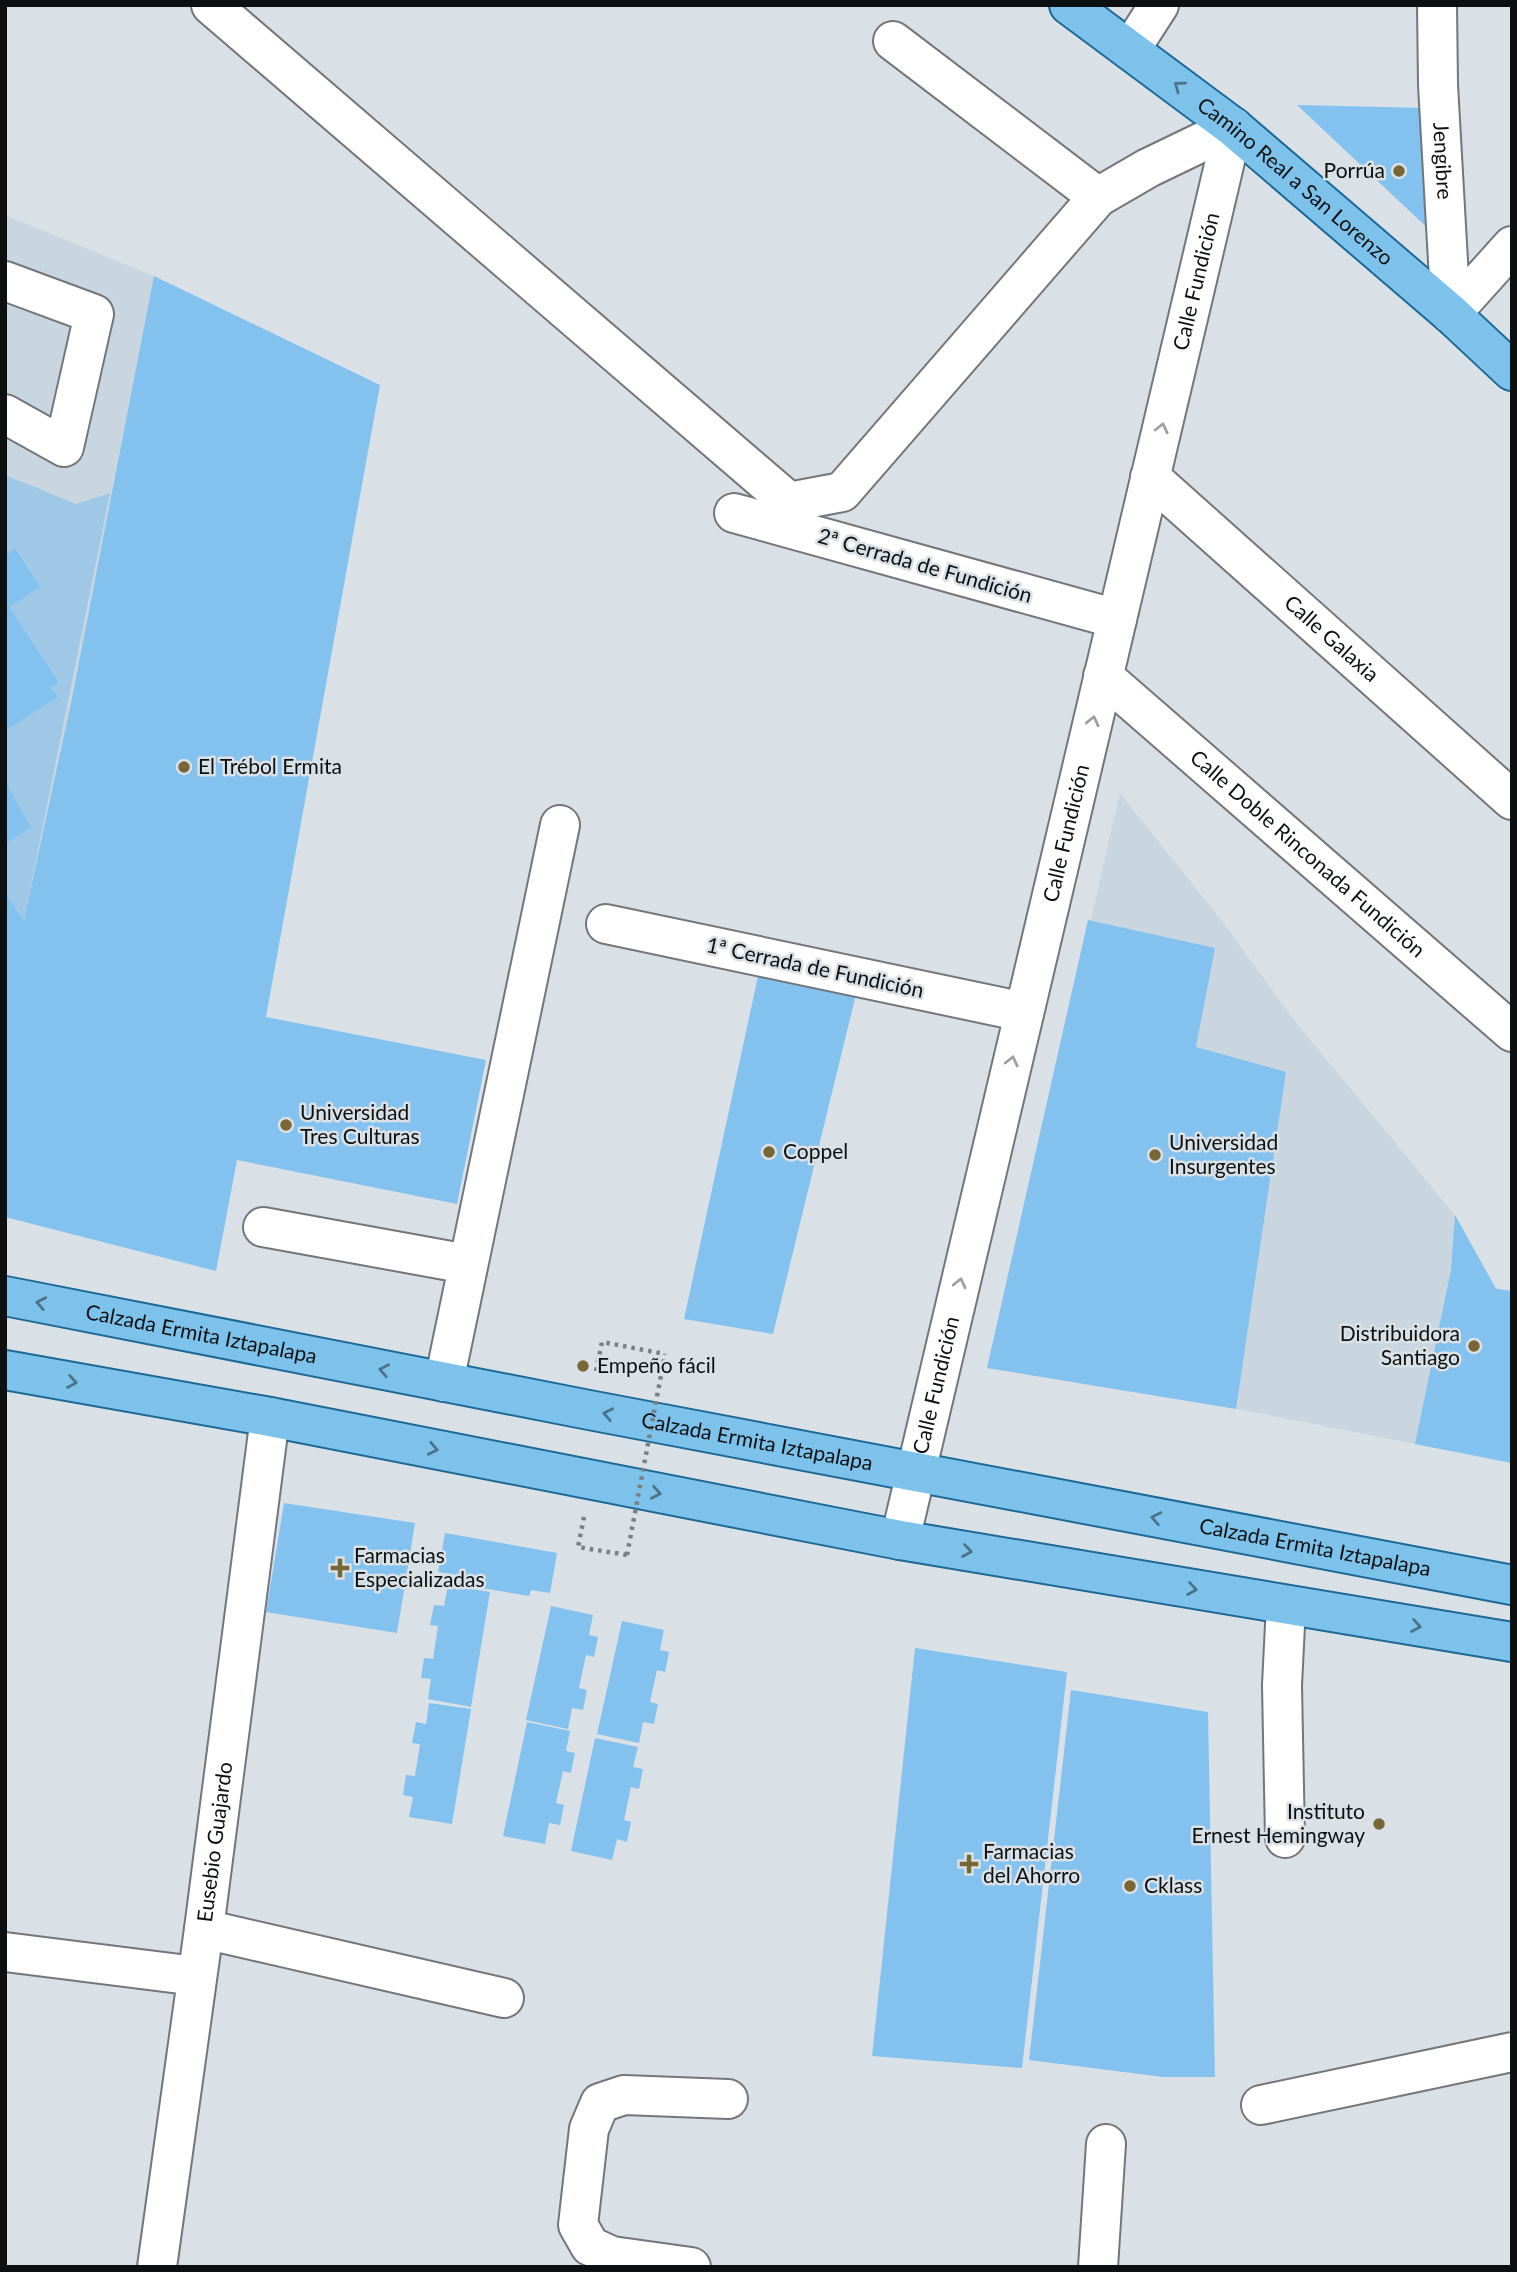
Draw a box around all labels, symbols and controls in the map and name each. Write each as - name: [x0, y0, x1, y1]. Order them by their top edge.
- one-way arrow: [1174, 82, 1186, 95]
- street label: Camino Real a San Lorenzo: [1193, 91, 1399, 270]
- street label: Jengibre: [1429, 121, 1458, 200]
- place label: Porrúa: [1324, 157, 1385, 182]
- marker: Porrúa: [1391, 163, 1407, 179]
- street label: Calle Fundición: [1167, 210, 1223, 353]
- one-way arrow: [1154, 422, 1168, 434]
- street label: 2ª Cerrada de Fundición: [815, 522, 1035, 607]
- street label: Calle Galaxia: [1280, 589, 1385, 686]
- one-way arrow: [1084, 715, 1099, 727]
- street label: Calle Doble Rinconada Fundición: [1186, 744, 1431, 962]
- place label: El Trébol Ermita: [198, 753, 342, 778]
- marker: El Trébol Ermita: [176, 759, 192, 775]
- street label: Calle Fundición: [1037, 762, 1093, 904]
- street label: 1ª Cerrada de Fundición: [704, 931, 926, 1002]
- one-way arrow: [1004, 1055, 1018, 1067]
- place label: Universidad Tres Culturas: [300, 1099, 420, 1148]
- marker: Universidad Tres Culturas: [278, 1117, 294, 1133]
- place label: Universidad Insurgentes: [1169, 1129, 1278, 1178]
- place label: Coppel: [783, 1138, 848, 1163]
- marker: Coppel: [761, 1144, 777, 1160]
- marker: Universidad Insurgentes: [1147, 1147, 1163, 1163]
- one-way arrow: [952, 1277, 966, 1289]
- one-way arrow: [35, 1297, 47, 1312]
- street label: Calzada Ermita Iztapalapa: [84, 1298, 319, 1368]
- street label: Calle Fundición: [907, 1313, 963, 1456]
- place label: Distribuidora Santiago: [1340, 1320, 1460, 1369]
- marker: Distribuidora Santiago: [1466, 1338, 1482, 1354]
- place label: Empeño fácil: [597, 1352, 716, 1377]
- marker: Empeño fácil: [575, 1358, 591, 1374]
- one-way arrow: [378, 1364, 390, 1379]
- one-way arrow: [66, 1374, 78, 1389]
- street label: Calzada Ermita Iztapalapa: [639, 1406, 875, 1475]
- one-way arrow: [602, 1407, 614, 1422]
- one-way arrow: [427, 1441, 439, 1456]
- one-way arrow: [650, 1484, 662, 1499]
- one-way arrow: [1150, 1511, 1162, 1526]
- street label: Calzada Ermita Iztapalapa: [1197, 1512, 1433, 1580]
- place label: Farmacias Especializadas: [354, 1542, 485, 1591]
- one-way arrow: [961, 1543, 973, 1558]
- marker: Farmacias Especializadas: [332, 1560, 348, 1576]
- one-way arrow: [1186, 1581, 1198, 1596]
- one-way arrow: [1410, 1618, 1422, 1633]
- street label: Eusebio Guajardo: [191, 1760, 236, 1923]
- place label: Instituto Ernest Hemingway: [1192, 1798, 1365, 1847]
- marker: Instituto Ernest Hemingway: [1371, 1816, 1387, 1832]
- place label: Farmacias del Ahorro: [983, 1838, 1080, 1887]
- marker: Farmacias del Ahorro: [961, 1856, 977, 1872]
- place label: Cklass: [1144, 1872, 1202, 1897]
- marker: Cklass: [1122, 1878, 1138, 1894]

